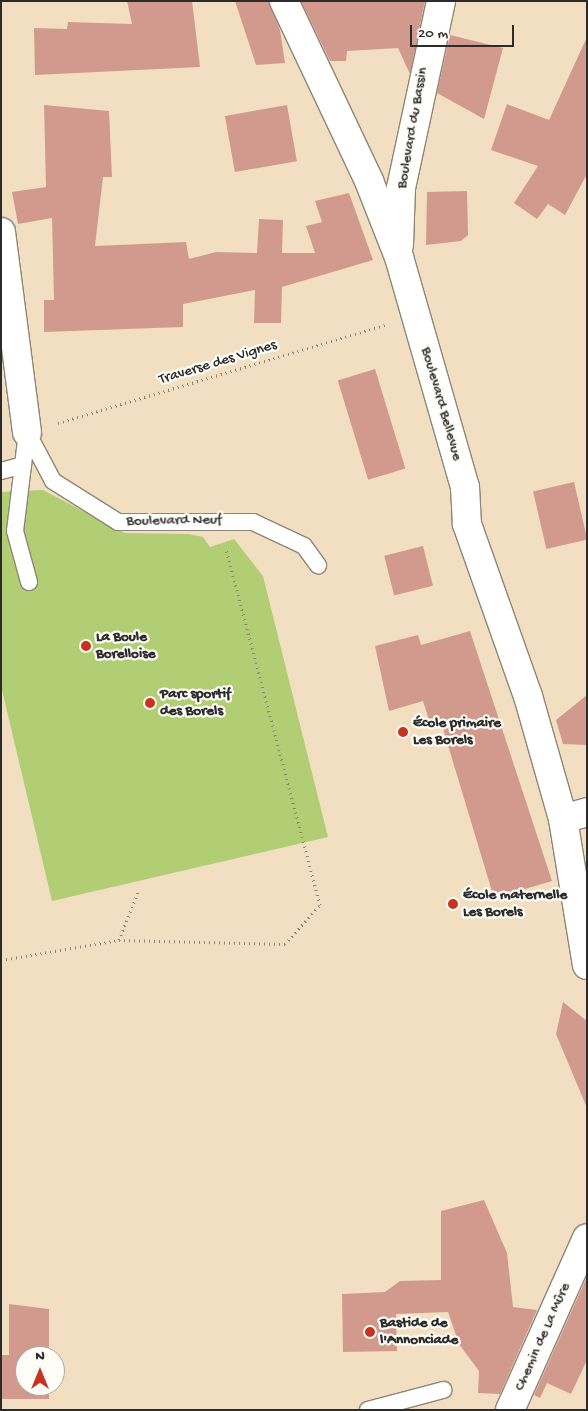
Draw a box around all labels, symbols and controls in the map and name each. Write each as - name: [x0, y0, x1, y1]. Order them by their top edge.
- scale bar: [413, 15, 517, 47]
- text: 20 m: [418, 25, 448, 43]
- street label: Boulevard du Bassin: [393, 66, 433, 190]
- street label: Traverse des Vignes: [157, 337, 279, 389]
- street label: Boulevard Bellevue: [416, 345, 466, 463]
- street label: Boulevard Neuf: [126, 511, 222, 531]
- place label: La Boule Borelloise: [96, 628, 155, 663]
- marker: La Boule Borelloise: [80, 640, 92, 652]
- place label: Parc sportif des Borels: [160, 685, 231, 720]
- marker: Parc sportif des Borels: [144, 697, 156, 709]
- place label: École primaire Les Borels: [413, 714, 501, 749]
- marker: École primaire Les Borels: [397, 726, 409, 738]
- place label: École maternelle Les Borels: [463, 886, 567, 921]
- marker: École maternelle Les Borels: [447, 898, 459, 910]
- street label: Chemin de La Mûre: [511, 1280, 575, 1394]
- place label: Bastide de l'Annonciade: [380, 1314, 458, 1349]
- marker: Bastide de l'Annonciade: [364, 1326, 376, 1338]
- north arrow: [15, 1346, 65, 1396]
- text: N: [35, 1348, 45, 1365]

